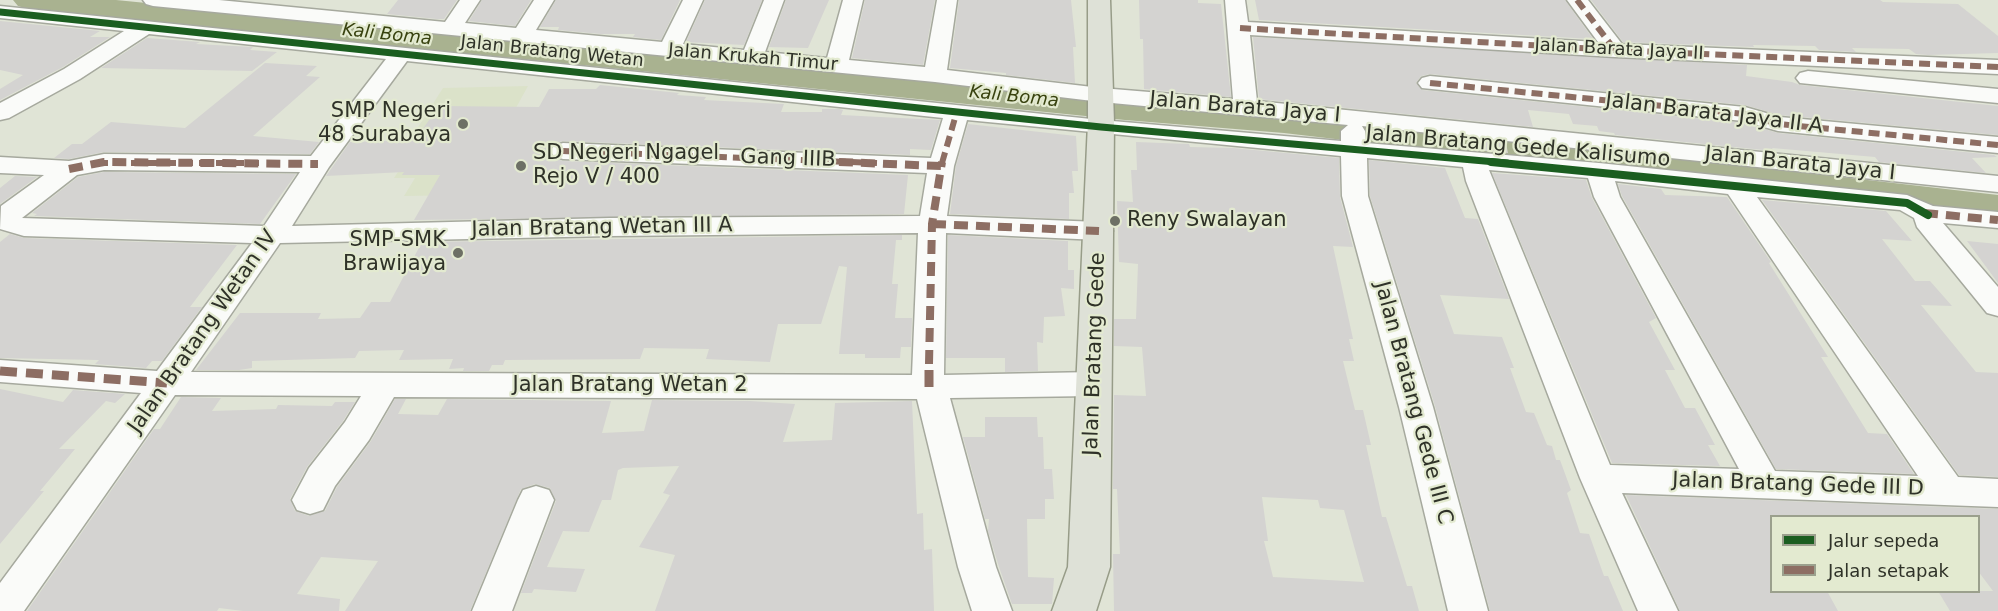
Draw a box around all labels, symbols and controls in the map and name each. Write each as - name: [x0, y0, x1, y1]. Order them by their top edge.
- water label: Kali Boma: [341, 20, 433, 50]
- street label: Jalan Bratang Wetan: [459, 32, 645, 72]
- street label: Jalan Barata Jaya II: [1534, 35, 1704, 65]
- street label: Jalan Krukah Timur: [667, 40, 839, 76]
- water label: Kali Boma: [968, 82, 1060, 112]
- street label: Jalan Barata Jaya I: [1148, 87, 1342, 129]
- street label: Jalan Barata Jaya II A: [1604, 88, 1824, 140]
- place label: SMP Negeri 48 Surabaya: [318, 99, 451, 149]
- marker: SMP Negeri 48 Surabaya: [456, 117, 470, 131]
- street label: Jalan Bratang Gede Kalisumo: [1365, 121, 1671, 173]
- place label: SD Negeri Ngagel Rejo V / 400: [533, 141, 719, 191]
- street label: Jalan Barata Jaya I: [1703, 141, 1897, 187]
- street label: Gang IIIB: [740, 145, 836, 173]
- marker: SD Negeri Ngagel Rejo V / 400: [514, 159, 528, 173]
- place label: Reny Swalayan: [1127, 208, 1287, 234]
- street label: Jalan Bratang Wetan III A: [471, 213, 733, 243]
- marker: Reny Swalayan: [1108, 214, 1122, 228]
- street label: Jalan Bratang Wetan IV: [123, 226, 283, 438]
- place label: SMP-SMK Brawijaya: [343, 228, 446, 278]
- marker: SMP-SMK Brawijaya: [451, 246, 465, 260]
- street label: Jalan Bratang Gede: [1079, 252, 1111, 456]
- street label: Jalan Bratang Gede III C: [1368, 279, 1458, 527]
- street label: Jalan Bratang Wetan 2: [513, 373, 747, 399]
- street label: Jalan Bratang Gede III D: [1672, 468, 1924, 502]
- legend: [1770, 515, 1980, 593]
- text: Jalur sepeda: [1828, 530, 1939, 551]
- text: Jalan setapak: [1828, 560, 1949, 581]

